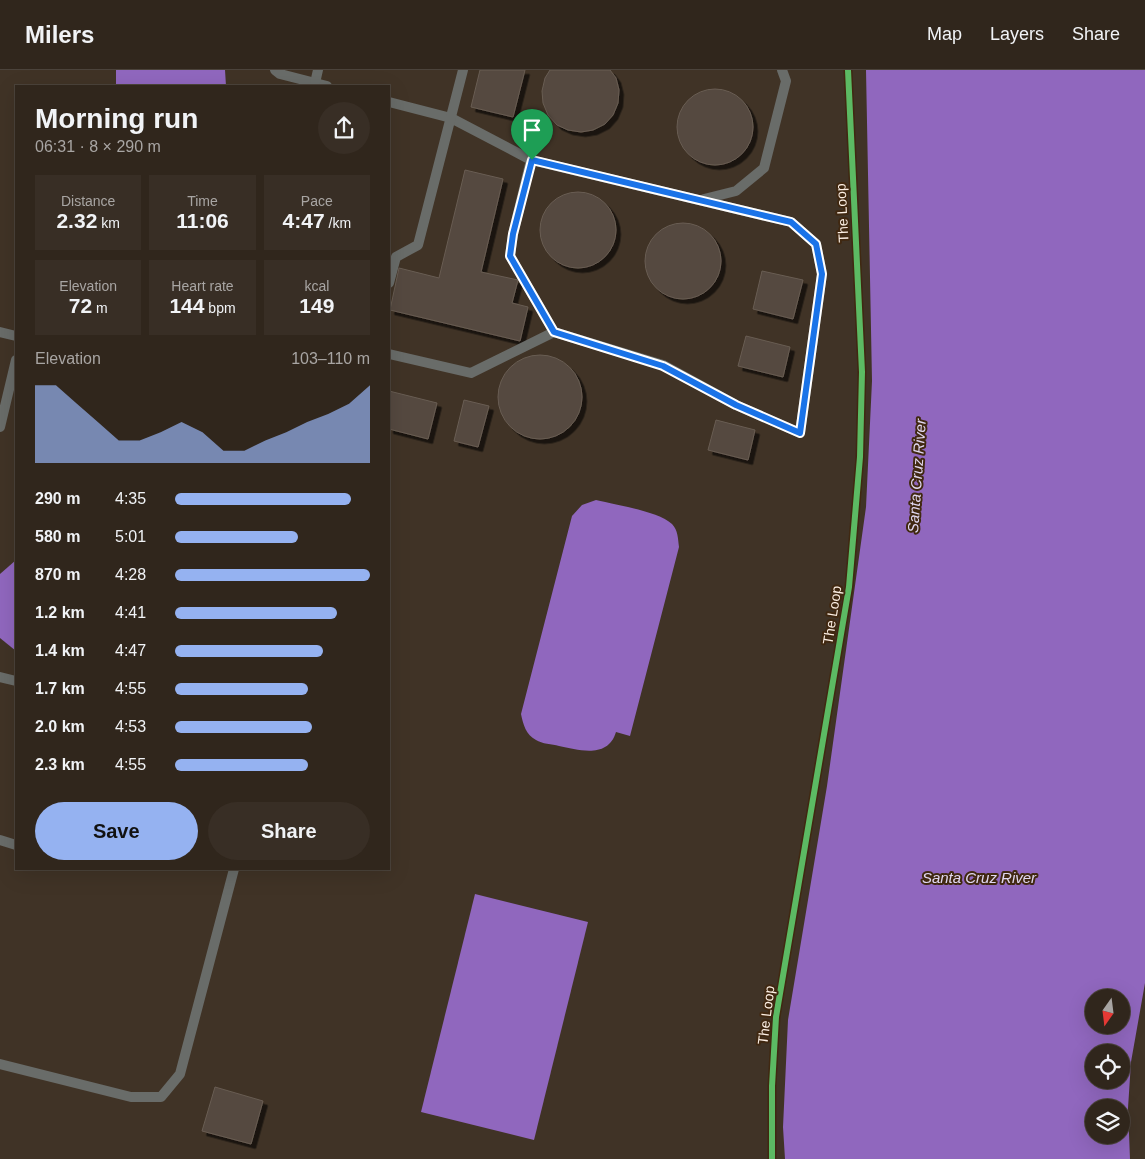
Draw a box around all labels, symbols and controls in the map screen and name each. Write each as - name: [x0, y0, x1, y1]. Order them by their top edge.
- text: Milers: [25, 21, 94, 48]
- text: Map: [927, 24, 962, 44]
- text: Layers: [990, 24, 1044, 44]
- text: Share: [1072, 24, 1120, 44]
- button: share: [318, 102, 370, 154]
- text: Morning run: [35, 103, 198, 134]
- pin: [511, 109, 553, 160]
- icon: arrive: [518, 116, 546, 144]
- text: 06:31 · 8 × 290 m: [35, 138, 161, 155]
- street label: The Loop: [832, 183, 852, 243]
- text: Distance: [61, 193, 115, 209]
- text: Time: [187, 193, 218, 209]
- text: Pace: [301, 193, 333, 209]
- text: 2.32: [56, 209, 97, 232]
- text: 11:06: [176, 209, 229, 232]
- text: 4:47: [283, 209, 325, 232]
- text: km: [97, 215, 120, 231]
- text: /km: [325, 215, 351, 231]
- text: Elevation: [59, 278, 117, 294]
- text: Heart rate: [171, 278, 234, 294]
- text: kcal: [304, 278, 329, 294]
- text: 72: [69, 294, 92, 317]
- text: 144: [169, 294, 204, 317]
- text: 149: [299, 294, 334, 317]
- text: m: [92, 300, 108, 316]
- text: bpm: [204, 300, 236, 316]
- text: Elevation: [35, 350, 101, 367]
- text: 103–110 m: [291, 350, 370, 367]
- water label: Santa Cruz River: [904, 417, 929, 534]
- text: 290 m: [35, 490, 80, 507]
- text: 4:35: [115, 490, 146, 507]
- text: 580 m: [35, 528, 80, 545]
- text: 5:01: [115, 528, 146, 545]
- text: 870 m: [35, 566, 80, 583]
- text: 4:28: [115, 566, 146, 583]
- street label: The Loop: [819, 584, 845, 645]
- text: 1.2 km: [35, 604, 85, 621]
- text: 4:41: [115, 604, 146, 621]
- text: 1.4 km: [35, 642, 85, 659]
- text: 4:47: [115, 642, 146, 659]
- text: 1.7 km: [35, 680, 85, 697]
- text: 4:55: [115, 680, 146, 697]
- text: 2.0 km: [35, 718, 85, 735]
- text: 4:53: [115, 718, 146, 735]
- text: 2.3 km: [35, 756, 85, 773]
- text: 4:55: [115, 756, 146, 773]
- button: Save: [35, 802, 198, 860]
- button: Share: [208, 802, 370, 860]
- water label: Santa Cruz River: [922, 869, 1037, 886]
- street label: The Loop: [754, 984, 778, 1045]
- north arrow: [1085, 989, 1130, 1034]
- map controls: [1085, 989, 1130, 1144]
- button: locate: [1085, 1044, 1130, 1089]
- button: layers: [1085, 1099, 1130, 1144]

